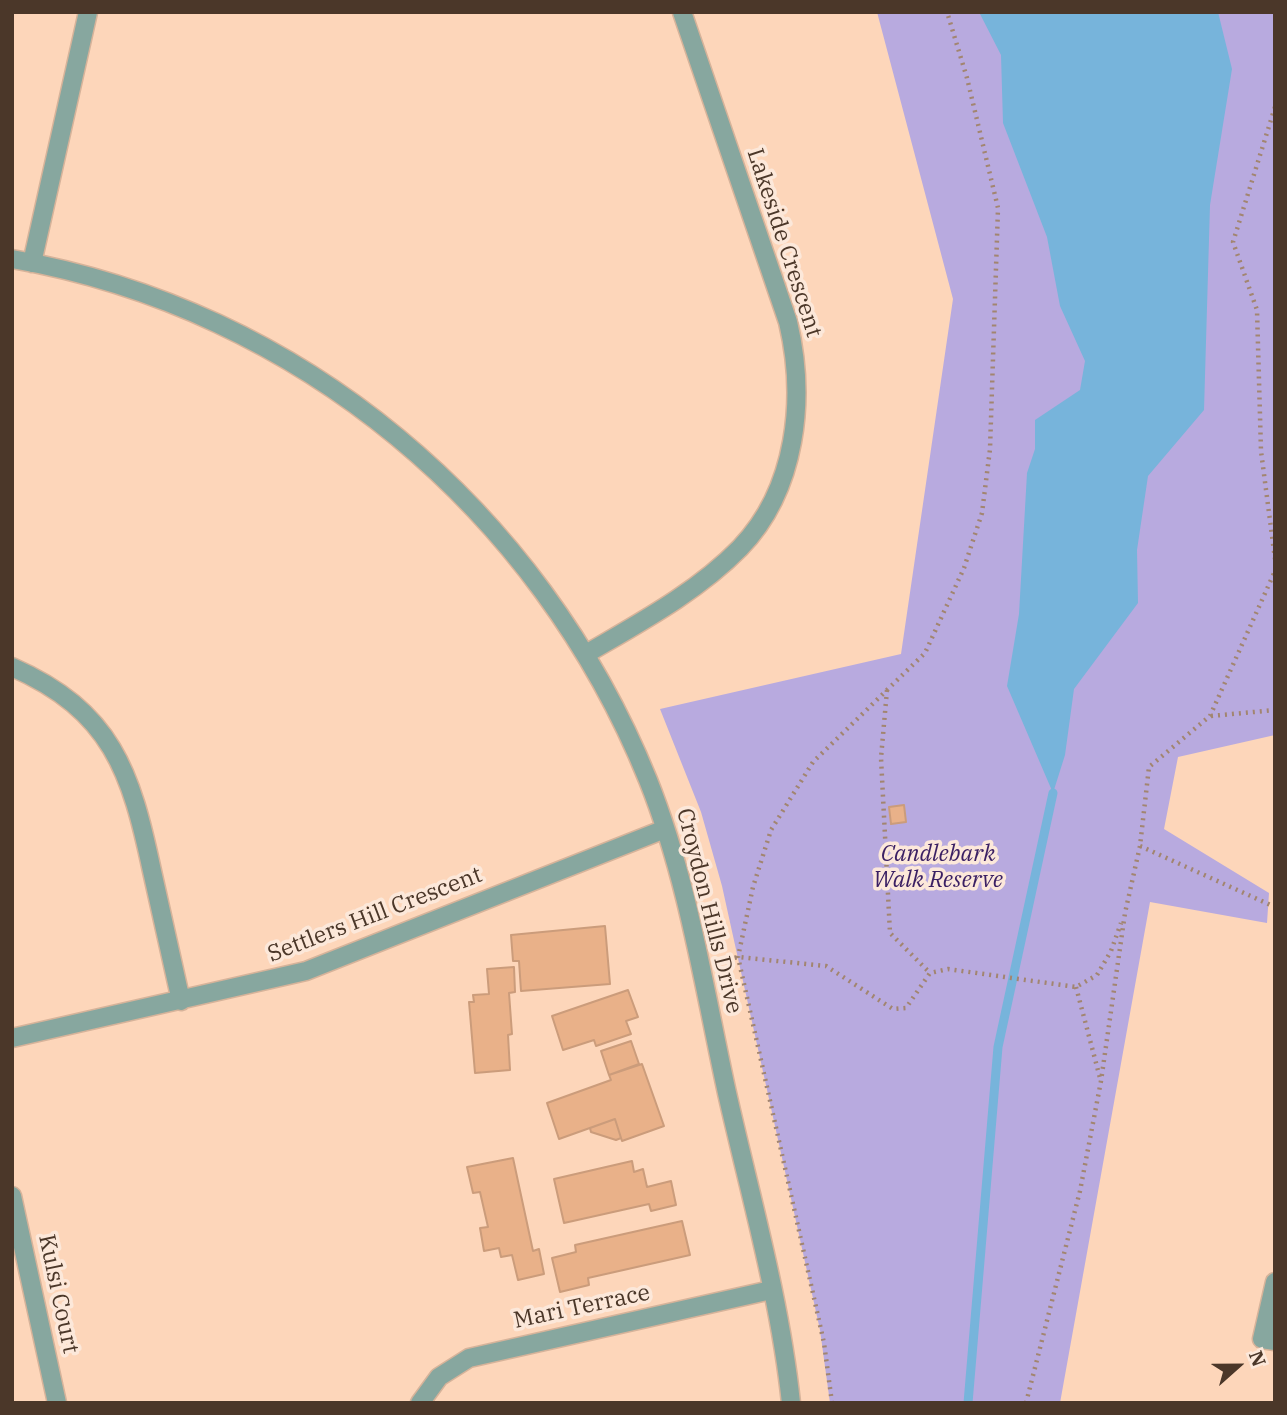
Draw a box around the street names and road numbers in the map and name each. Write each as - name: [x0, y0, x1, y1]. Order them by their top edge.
- street label: Lakeside Crescent: [740, 145, 828, 341]
- street label: Croydon Hills Drive: [670, 806, 748, 1016]
- street label: Settlers Hill Crescent: [264, 861, 486, 969]
- street label: Kulsi Court: [32, 1232, 84, 1356]
- street label: Mari Terrace: [511, 1279, 653, 1335]

